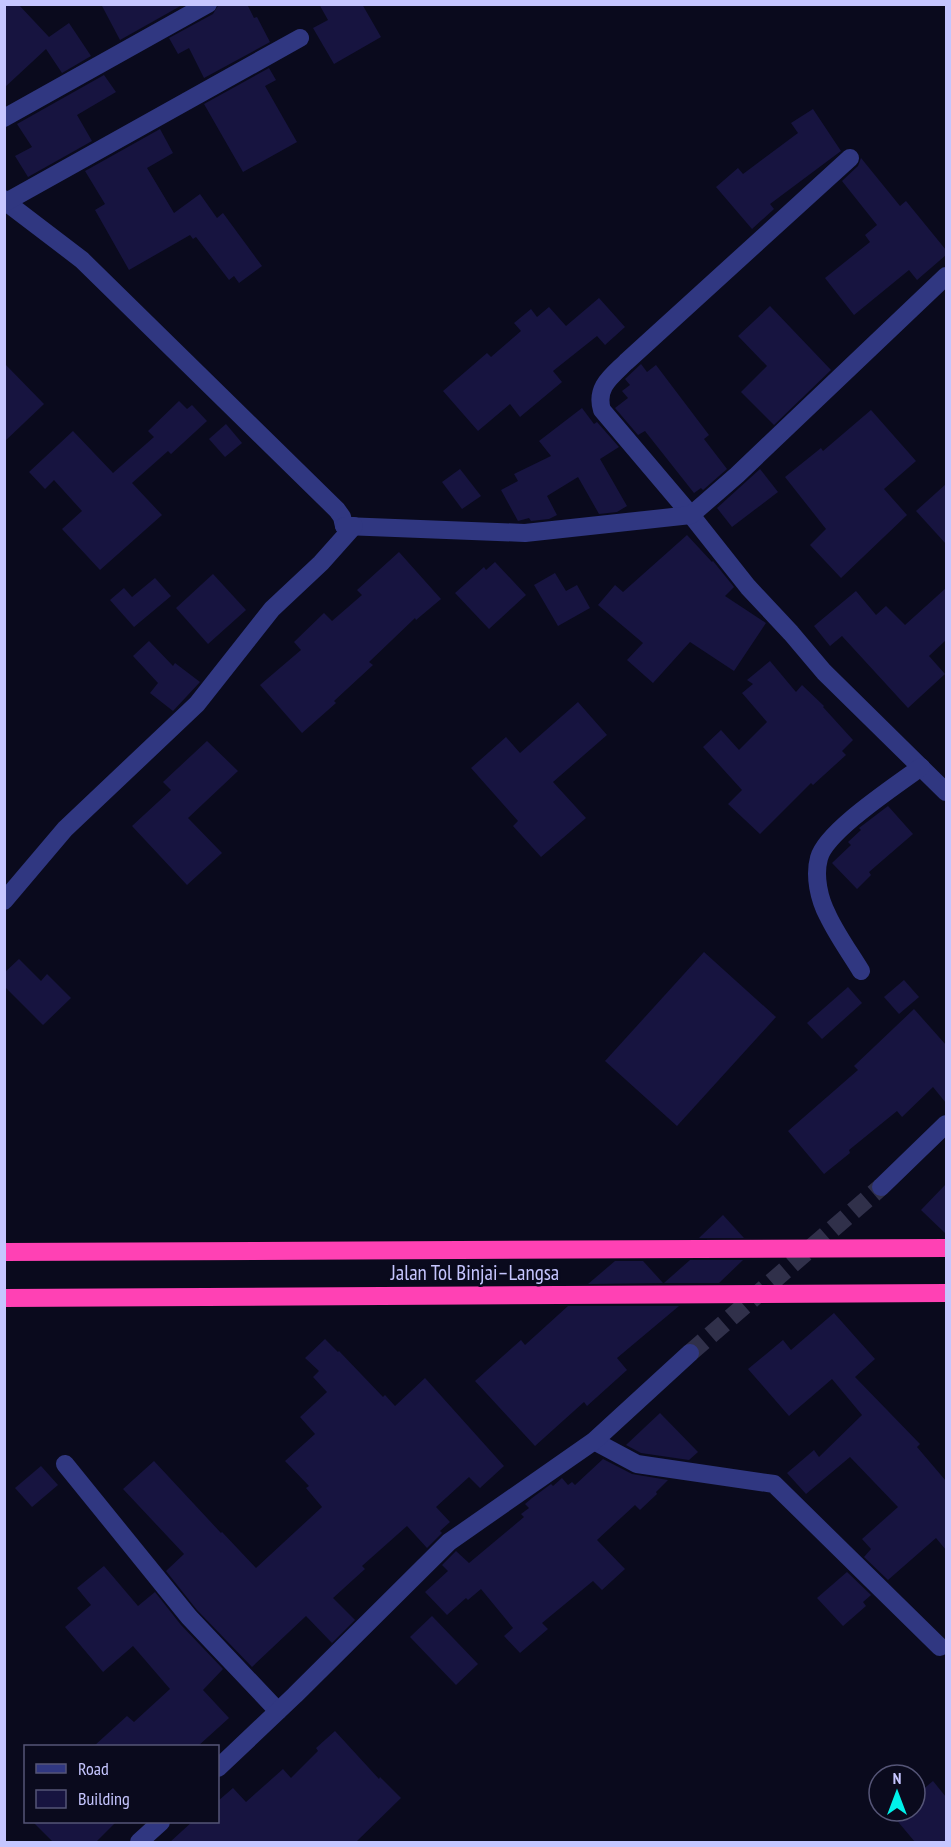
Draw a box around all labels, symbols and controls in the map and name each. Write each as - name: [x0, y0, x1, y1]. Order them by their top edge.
- street label: Jalan Tol Binjai–Langsa: [390, 1259, 559, 1286]
- legend: [24, 1745, 219, 1823]
- text: Road: [78, 1757, 109, 1780]
- north arrow: [867, 1763, 927, 1823]
- text: N: [893, 1768, 901, 1788]
- text: Building: [78, 1787, 130, 1810]

